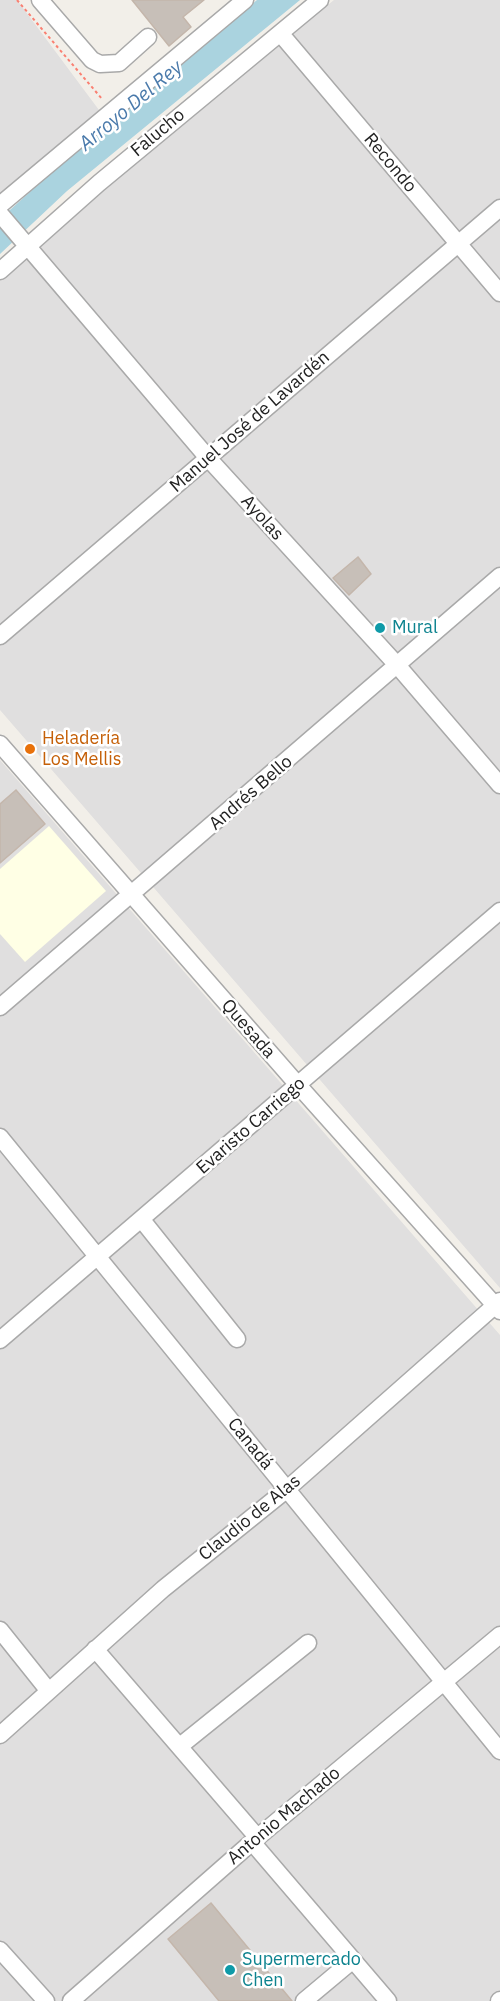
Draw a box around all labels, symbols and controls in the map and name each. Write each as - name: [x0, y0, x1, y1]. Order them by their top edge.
- water label: Arroyo Del Rey: [74, 56, 188, 156]
- street label: Falucho: [127, 104, 189, 162]
- street label: Recondo: [359, 129, 421, 197]
- street label: Manuel José de Lavardén: [166, 347, 334, 497]
- street label: Ayolas: [236, 491, 288, 545]
- place label: Mural: [392, 617, 438, 639]
- marker: Mural: [373, 621, 387, 635]
- place label: Heladería Los Mellis: [42, 728, 121, 771]
- marker: Heladería Los Mellis: [23, 742, 37, 756]
- street label: Andrés Bello: [205, 751, 297, 835]
- street label: Quesada: [216, 995, 280, 1063]
- street label: Evaristo Carriego: [192, 1073, 310, 1179]
- street label: Canadá: [223, 1414, 277, 1474]
- street label: Claudio de Alas: [195, 1470, 305, 1566]
- street label: Antonio Machado: [223, 1762, 345, 1870]
- place label: Supermercado Chen: [242, 1949, 361, 1992]
- marker: Supermercado Chen: [223, 1963, 237, 1977]

